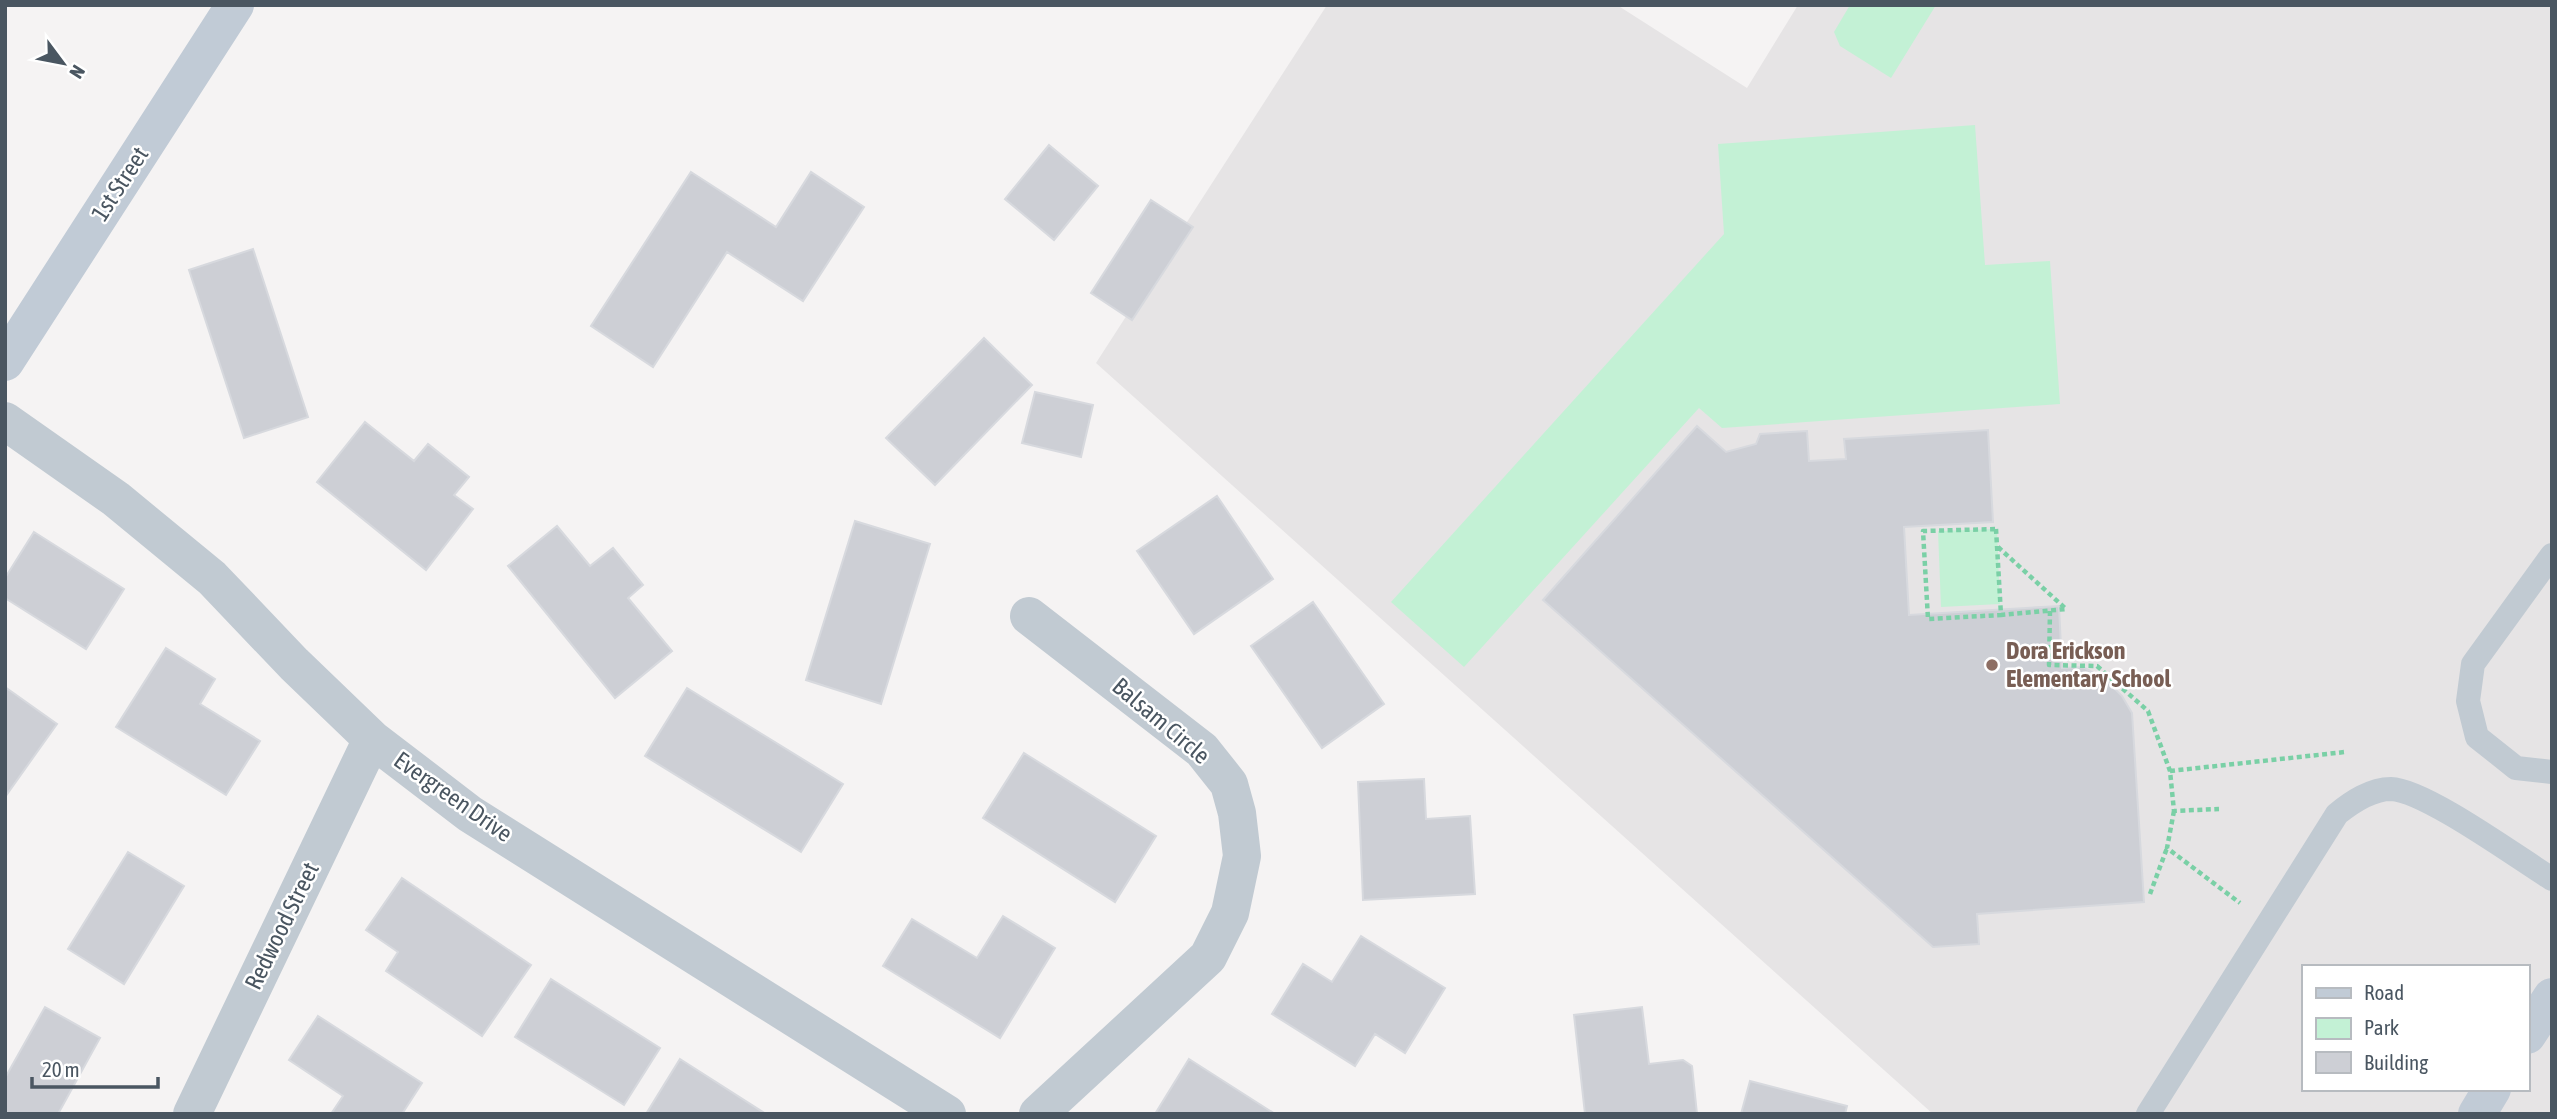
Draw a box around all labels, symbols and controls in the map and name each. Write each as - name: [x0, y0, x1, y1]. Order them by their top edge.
- north arrow: [28, 28, 98, 98]
- text: N: [65, 61, 90, 83]
- street label: 1st Street: [86, 142, 153, 226]
- place label: Dora Erickson Elementary School: [2006, 637, 2172, 692]
- marker: Dora Erickson Elementary School: [1984, 657, 2000, 673]
- street label: Balsam Circle: [1107, 672, 1215, 769]
- street label: Evergreen Drive: [389, 746, 517, 847]
- street label: Redwood Street: [239, 858, 324, 994]
- legend: [2302, 965, 2529, 1091]
- text: Road: [2364, 980, 2404, 1004]
- text: Park: [2364, 1015, 2399, 1039]
- scale bar: [32, 1046, 158, 1090]
- text: Building: [2364, 1050, 2428, 1074]
- text: 20 m: [42, 1057, 80, 1081]

